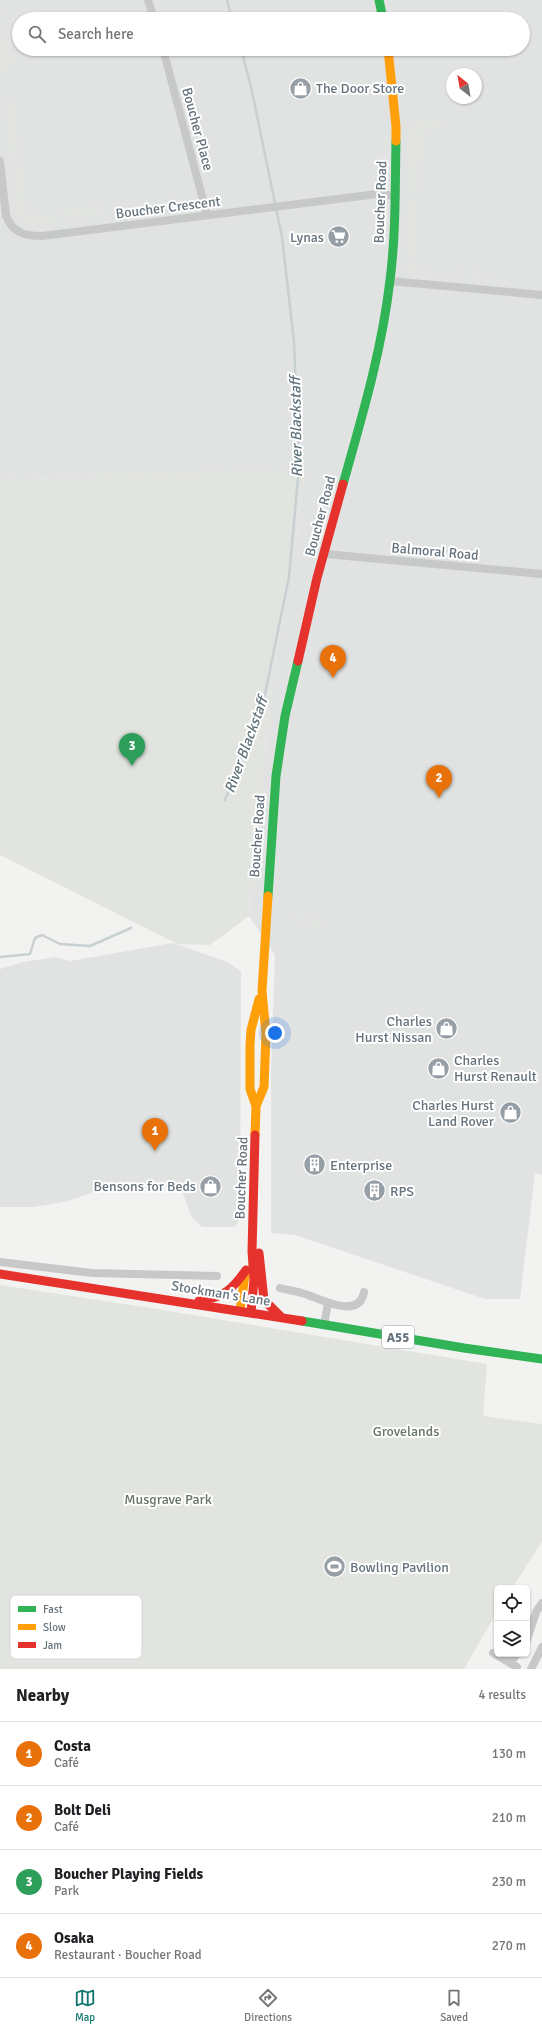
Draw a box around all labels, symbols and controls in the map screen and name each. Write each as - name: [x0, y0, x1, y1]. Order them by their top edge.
- search box: [12, 12, 530, 56]
- icon: search: [26, 23, 48, 45]
- text: Search here: [58, 25, 134, 43]
- north arrow: [446, 68, 482, 104]
- shop icon: The Door Store: [288, 75, 314, 101]
- place label: The Door Store: [316, 80, 404, 97]
- street label: Boucher Place: [178, 86, 217, 173]
- street label: Boucher Road: [371, 160, 390, 244]
- street label: Boucher Crescent: [115, 193, 221, 222]
- supermarket icon: Lynas: [326, 224, 352, 250]
- place label: Lynas: [290, 229, 324, 246]
- water label: River Blackstaff: [286, 373, 306, 477]
- street label: Boucher Road: [302, 474, 339, 558]
- street label: Balmoral Road: [391, 539, 479, 564]
- pin: 4: [320, 645, 346, 678]
- water label: River Blackstaff: [220, 691, 273, 795]
- pin: 3: [119, 733, 145, 766]
- pin: 2: [426, 765, 452, 798]
- street label: Boucher Road: [246, 794, 269, 878]
- place label: Charles Hurst Nissan: [355, 1013, 432, 1046]
- shop icon: Charles Hurst Nissan: [434, 1016, 460, 1042]
- your location: [265, 1023, 285, 1043]
- place label: Charles Hurst Renault: [454, 1052, 537, 1085]
- shop icon: Charles Hurst Renault: [425, 1055, 451, 1081]
- place label: Charles Hurst Land Rover: [412, 1097, 495, 1130]
- shop icon: Charles Hurst Land Rover: [497, 1100, 523, 1126]
- pin: 1: [142, 1118, 168, 1151]
- street label: Boucher Road: [232, 1136, 251, 1220]
- building icon: Enterprise: [301, 1152, 327, 1178]
- place label: Enterprise: [330, 1157, 392, 1174]
- shop icon: Bensons for Beds: [198, 1173, 224, 1199]
- place label: Bensons for Beds: [94, 1178, 196, 1195]
- building icon: RPS: [361, 1178, 387, 1204]
- place label: RPS: [390, 1183, 414, 1200]
- street label: Stockman's Lane: [170, 1277, 272, 1310]
- road number: A55: [382, 1326, 414, 1348]
- park label: Grovelands: [373, 1423, 439, 1440]
- park label: Musgrave Park: [124, 1491, 212, 1508]
- sports icon: Bowling Pavilion: [321, 1554, 347, 1580]
- place label: Bowling Pavilion: [350, 1559, 449, 1576]
- map controls: [494, 1585, 530, 1657]
- button: locate: [494, 1585, 530, 1621]
- legend: [10, 1595, 142, 1659]
- text: Fast: [43, 1603, 63, 1616]
- text: Slow: [43, 1621, 66, 1634]
- button: layers: [494, 1621, 530, 1657]
- text: Jam: [43, 1639, 62, 1652]
- text: Nearby: [16, 1685, 69, 1706]
- text: 4 results: [478, 1687, 526, 1703]
- text: Costa: [54, 1737, 91, 1755]
- text: 1: [25, 1746, 33, 1762]
- text: 130 m: [492, 1746, 526, 1762]
- text: Café: [54, 1755, 79, 1771]
- text: Bolt Deli: [54, 1801, 111, 1819]
- text: 2: [25, 1810, 33, 1826]
- text: 210 m: [492, 1810, 526, 1826]
- text: Café: [54, 1819, 79, 1835]
- text: Boucher Playing Fields: [54, 1865, 203, 1883]
- text: 3: [25, 1874, 33, 1890]
- text: 230 m: [492, 1874, 526, 1890]
- text: Park: [54, 1883, 79, 1899]
- text: Osaka: [54, 1929, 94, 1947]
- text: 4: [25, 1938, 33, 1954]
- text: 270 m: [492, 1938, 526, 1954]
- text: Restaurant · Boucher Road: [54, 1947, 202, 1963]
- tab: Map: [74, 1987, 96, 2024]
- tab: Directions: [244, 1987, 292, 2024]
- tab: Saved: [440, 1987, 468, 2024]

